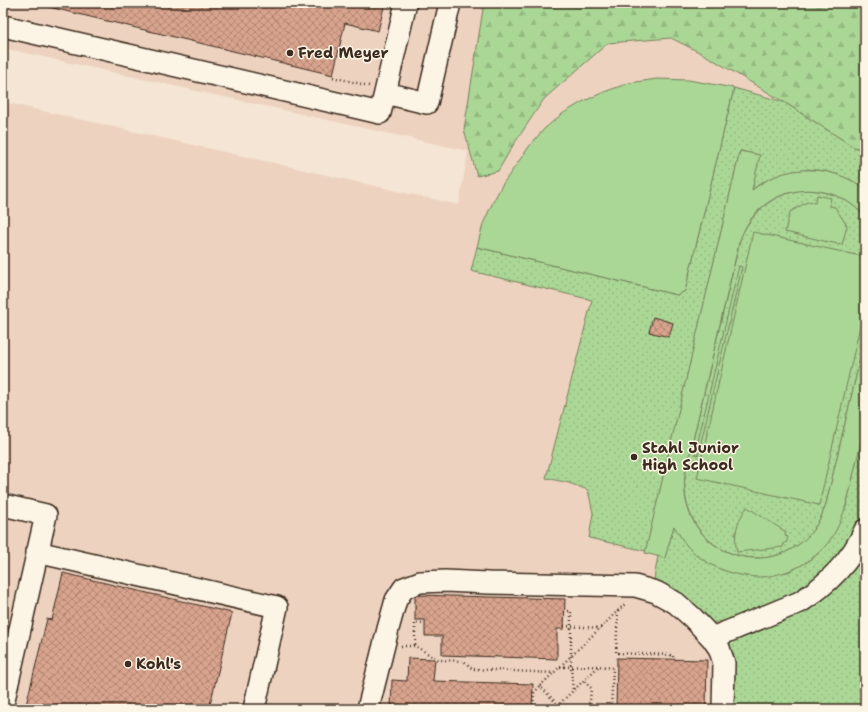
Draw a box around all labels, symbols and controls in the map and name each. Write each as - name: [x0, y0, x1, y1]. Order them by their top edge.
- place label: Fred Meyer: [298, 43, 389, 63]
- marker: Fred Meyer: [285, 48, 295, 58]
- place label: Stahl Junior High School: [642, 438, 739, 475]
- marker: Stahl Junior High School: [629, 452, 639, 462]
- place label: Kohl's: [136, 654, 181, 674]
- marker: Kohl's: [123, 659, 133, 669]

